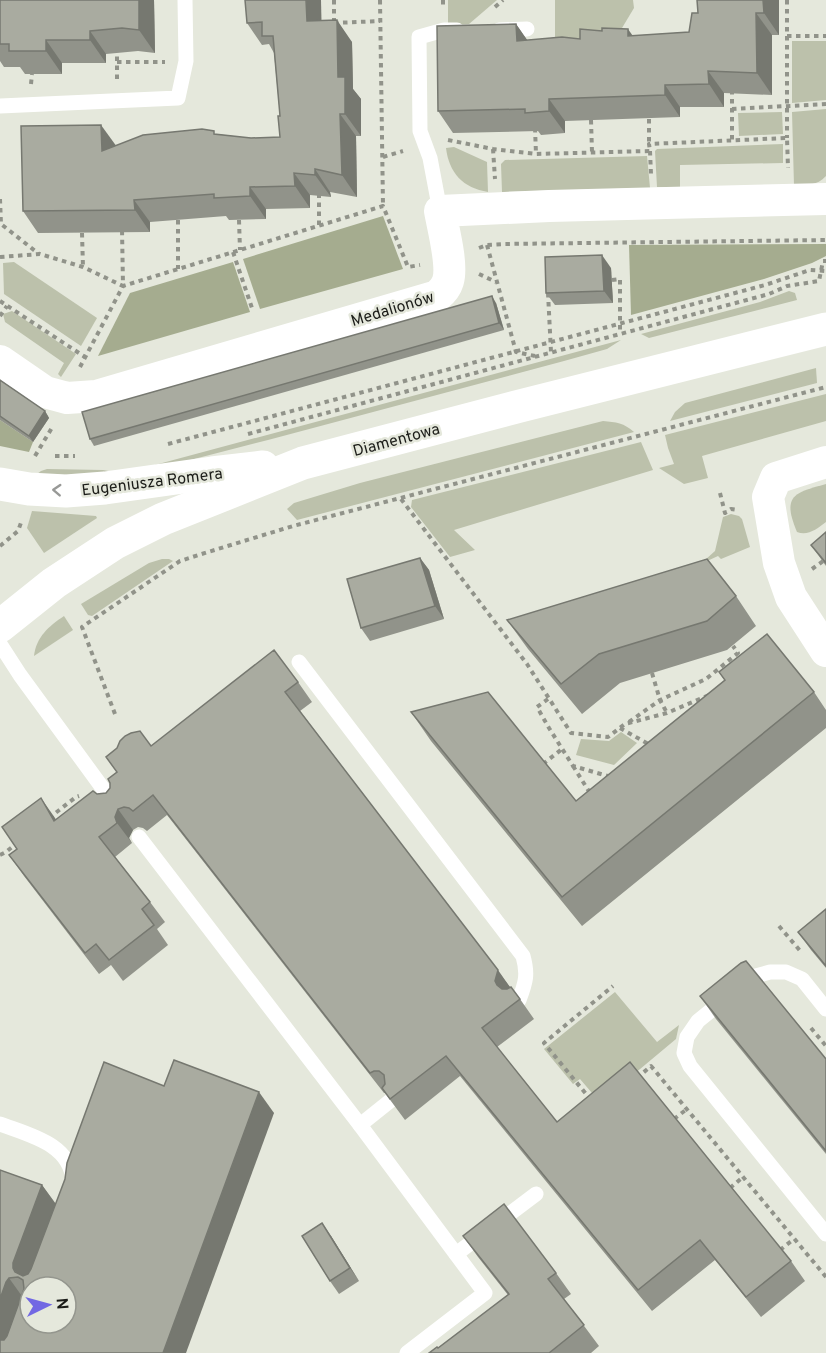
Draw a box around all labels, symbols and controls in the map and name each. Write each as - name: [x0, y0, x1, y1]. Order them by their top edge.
- street label: Medalionów: [349, 288, 437, 332]
- street label: Diamentowa: [351, 420, 442, 462]
- street label: Eugeniusza Romera: [81, 464, 224, 502]
- one-way arrow: [53, 484, 62, 497]
- north arrow: [18, 1275, 78, 1335]
- text: N: [50, 1297, 71, 1310]

